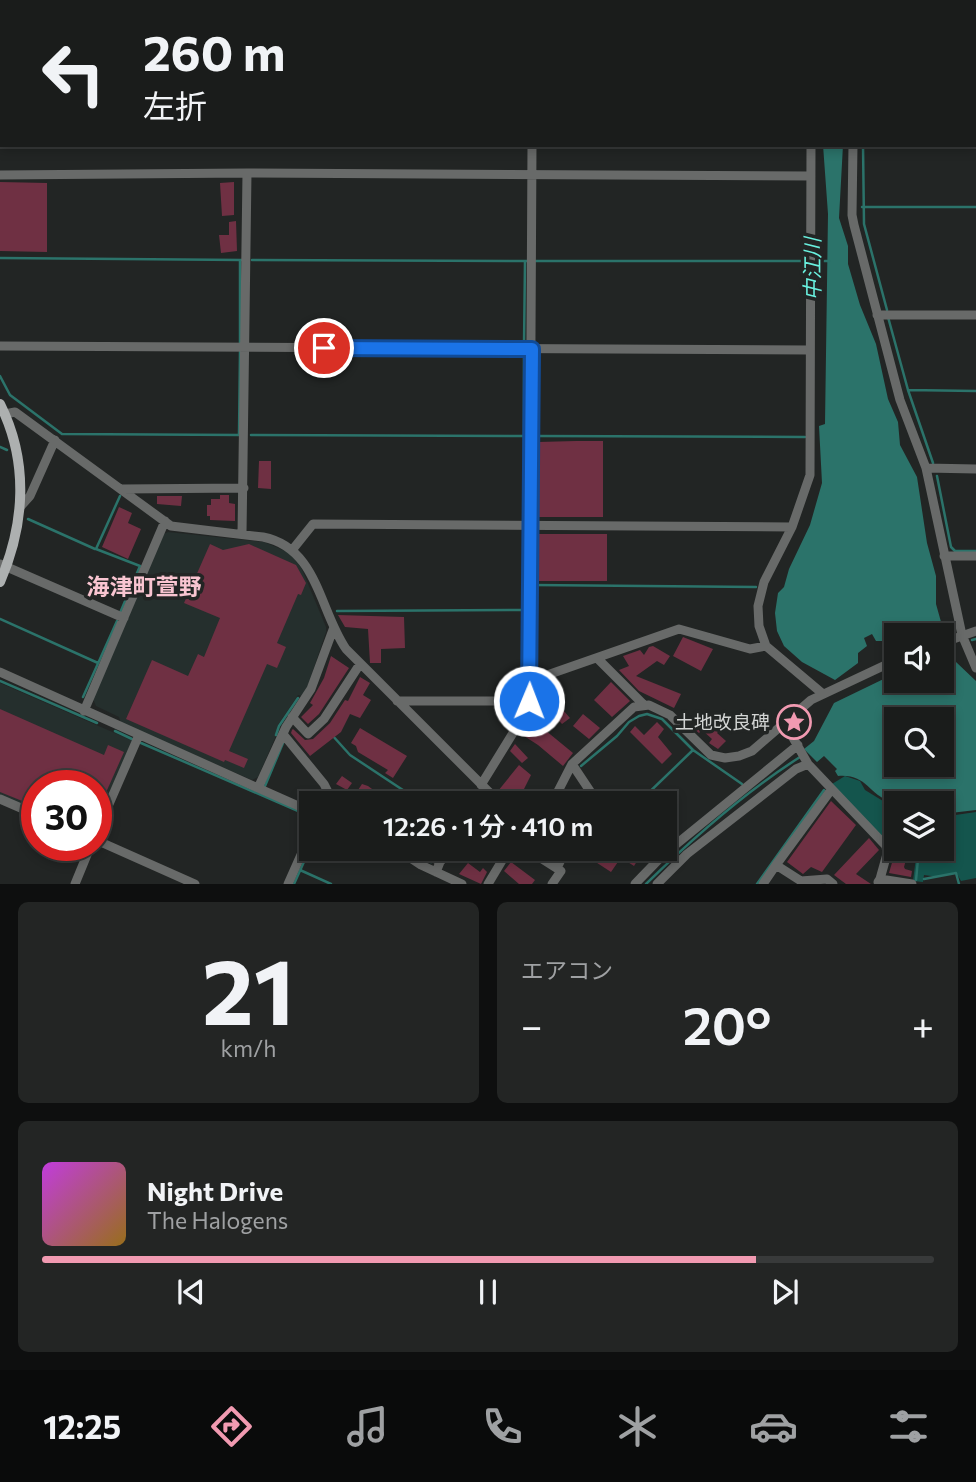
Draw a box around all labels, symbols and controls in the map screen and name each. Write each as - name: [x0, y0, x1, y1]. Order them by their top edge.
- text: 260 m: [143, 21, 285, 81]
- icon: left: [28, 28, 119, 119]
- text: 左折: [143, 85, 207, 125]
- water label: 中江川: [799, 236, 824, 301]
- pin: [294, 318, 354, 378]
- icon: arrive: [305, 329, 343, 367]
- district label: 海津町萱野: [87, 572, 202, 600]
- map controls: [884, 623, 954, 861]
- button: sound: [884, 623, 954, 693]
- position arrow: [492, 664, 566, 738]
- place icon: 土地改良碑: [775, 703, 813, 741]
- button: search: [884, 707, 954, 777]
- place label: 土地改良碑: [675, 710, 770, 733]
- speed limit sign: 30: [21, 770, 112, 861]
- button: layers: [884, 791, 954, 861]
- text: 12:26 · 1 分 · 410 m: [383, 810, 593, 841]
- text: 21: [202, 932, 295, 1044]
- text: エアコン: [521, 956, 613, 984]
- text: 20°: [683, 992, 772, 1056]
- text: −: [521, 1001, 543, 1048]
- text: +: [912, 1001, 934, 1048]
- text: km/h: [221, 1034, 276, 1062]
- text: Night Drive: [147, 1175, 283, 1206]
- text: The Halogens: [147, 1206, 288, 1234]
- icon: previous: [172, 1273, 210, 1311]
- icon: pause: [469, 1273, 507, 1311]
- icon: next: [766, 1273, 804, 1311]
- icon: directions: [207, 1402, 256, 1451]
- icon: music: [343, 1402, 392, 1451]
- icon: phone: [478, 1402, 527, 1451]
- icon: climate: [613, 1402, 662, 1451]
- icon: car: [749, 1402, 798, 1451]
- icon: filters: [884, 1402, 933, 1451]
- text: 12:25: [43, 1406, 121, 1446]

